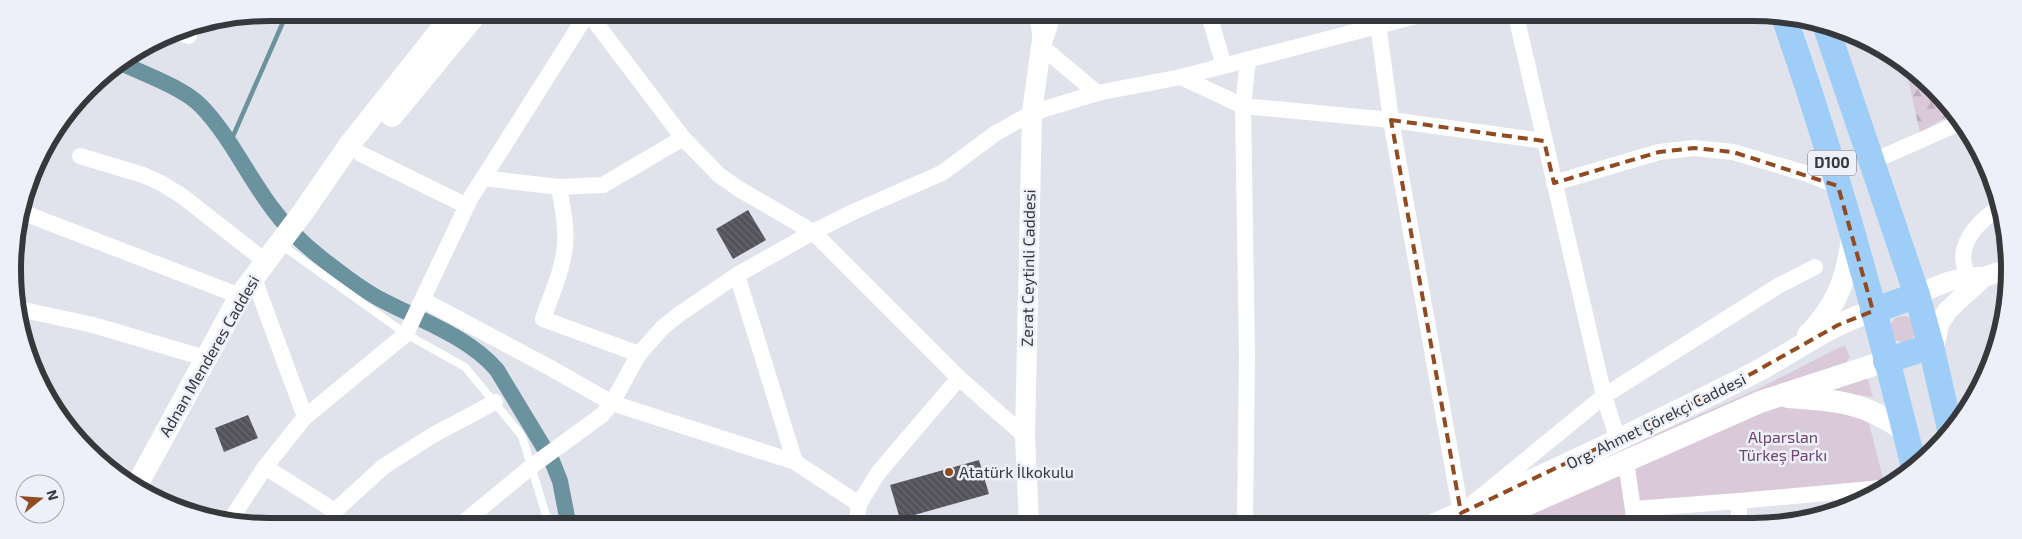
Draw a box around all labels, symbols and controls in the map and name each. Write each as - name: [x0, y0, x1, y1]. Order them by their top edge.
- road number: D100: [1808, 150, 1856, 176]
- street label: Zerat Ceytinli Caddesi: [1017, 189, 1038, 347]
- street label: Adnan Menderes Caddesi: [155, 272, 263, 440]
- street label: Org. Ahmet Çörekçi Caddesi: [1563, 369, 1749, 473]
- park label: Alparslan Türkeş Parkı: [1739, 427, 1827, 465]
- place label: Atatürk İlkokulu: [959, 462, 1074, 481]
- marker: Atatürk İlkokulu: [943, 466, 955, 478]
- north arrow: [15, 474, 65, 524]
- text: N: [43, 488, 63, 502]

